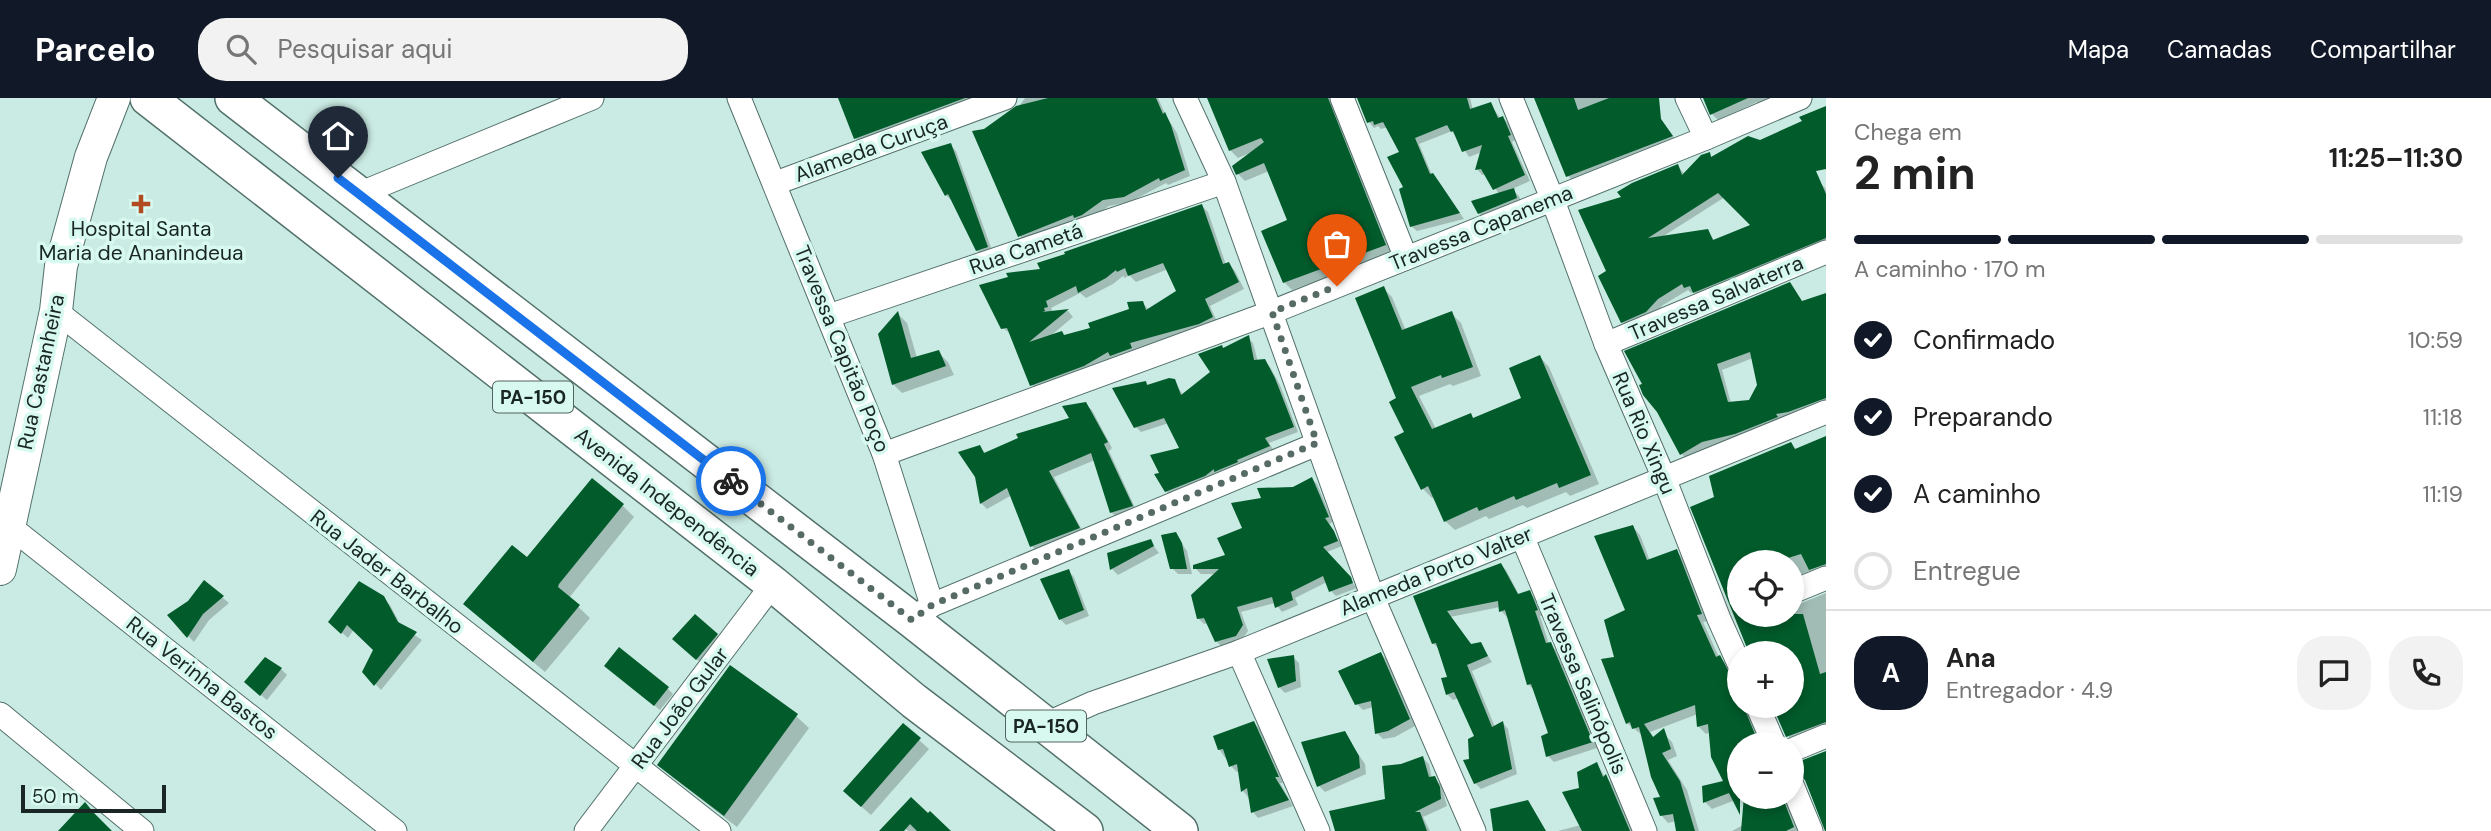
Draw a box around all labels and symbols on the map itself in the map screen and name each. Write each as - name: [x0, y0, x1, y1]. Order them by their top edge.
- pin: [308, 106, 368, 178]
- street label: Alameda Curuça: [790, 107, 952, 189]
- street label: Travessa Capanema: [1385, 178, 1577, 278]
- marker: Hospital Santa Maria de Ananindeua: [131, 194, 151, 214]
- pin: [1307, 214, 1367, 286]
- place label: Hospital Santa Maria de Ananindeua: [39, 215, 243, 267]
- street label: Rua Cametá: [966, 217, 1086, 281]
- street label: Travessa Capitão Poço: [788, 241, 896, 457]
- street label: Travessa Salvaterra: [1625, 249, 1807, 347]
- street label: Rua Castanheira: [11, 292, 71, 452]
- street label: Rua Rio Xingu: [1606, 367, 1682, 499]
- road number: PA-150: [493, 382, 573, 412]
- street label: Avenida Independência: [569, 421, 765, 583]
- courier: [696, 446, 766, 516]
- street label: Rua Jader Barbalho: [304, 503, 470, 641]
- street label: Alameda Porto Valter: [1336, 519, 1537, 622]
- street label: Travessa Salinópolis: [1532, 589, 1634, 779]
- street label: Rua Verinha Bastos: [120, 610, 284, 746]
- street label: Rua João Gular: [625, 641, 735, 775]
- road number: PA-150: [1006, 710, 1086, 741]
- scale bar: [21, 782, 166, 814]

